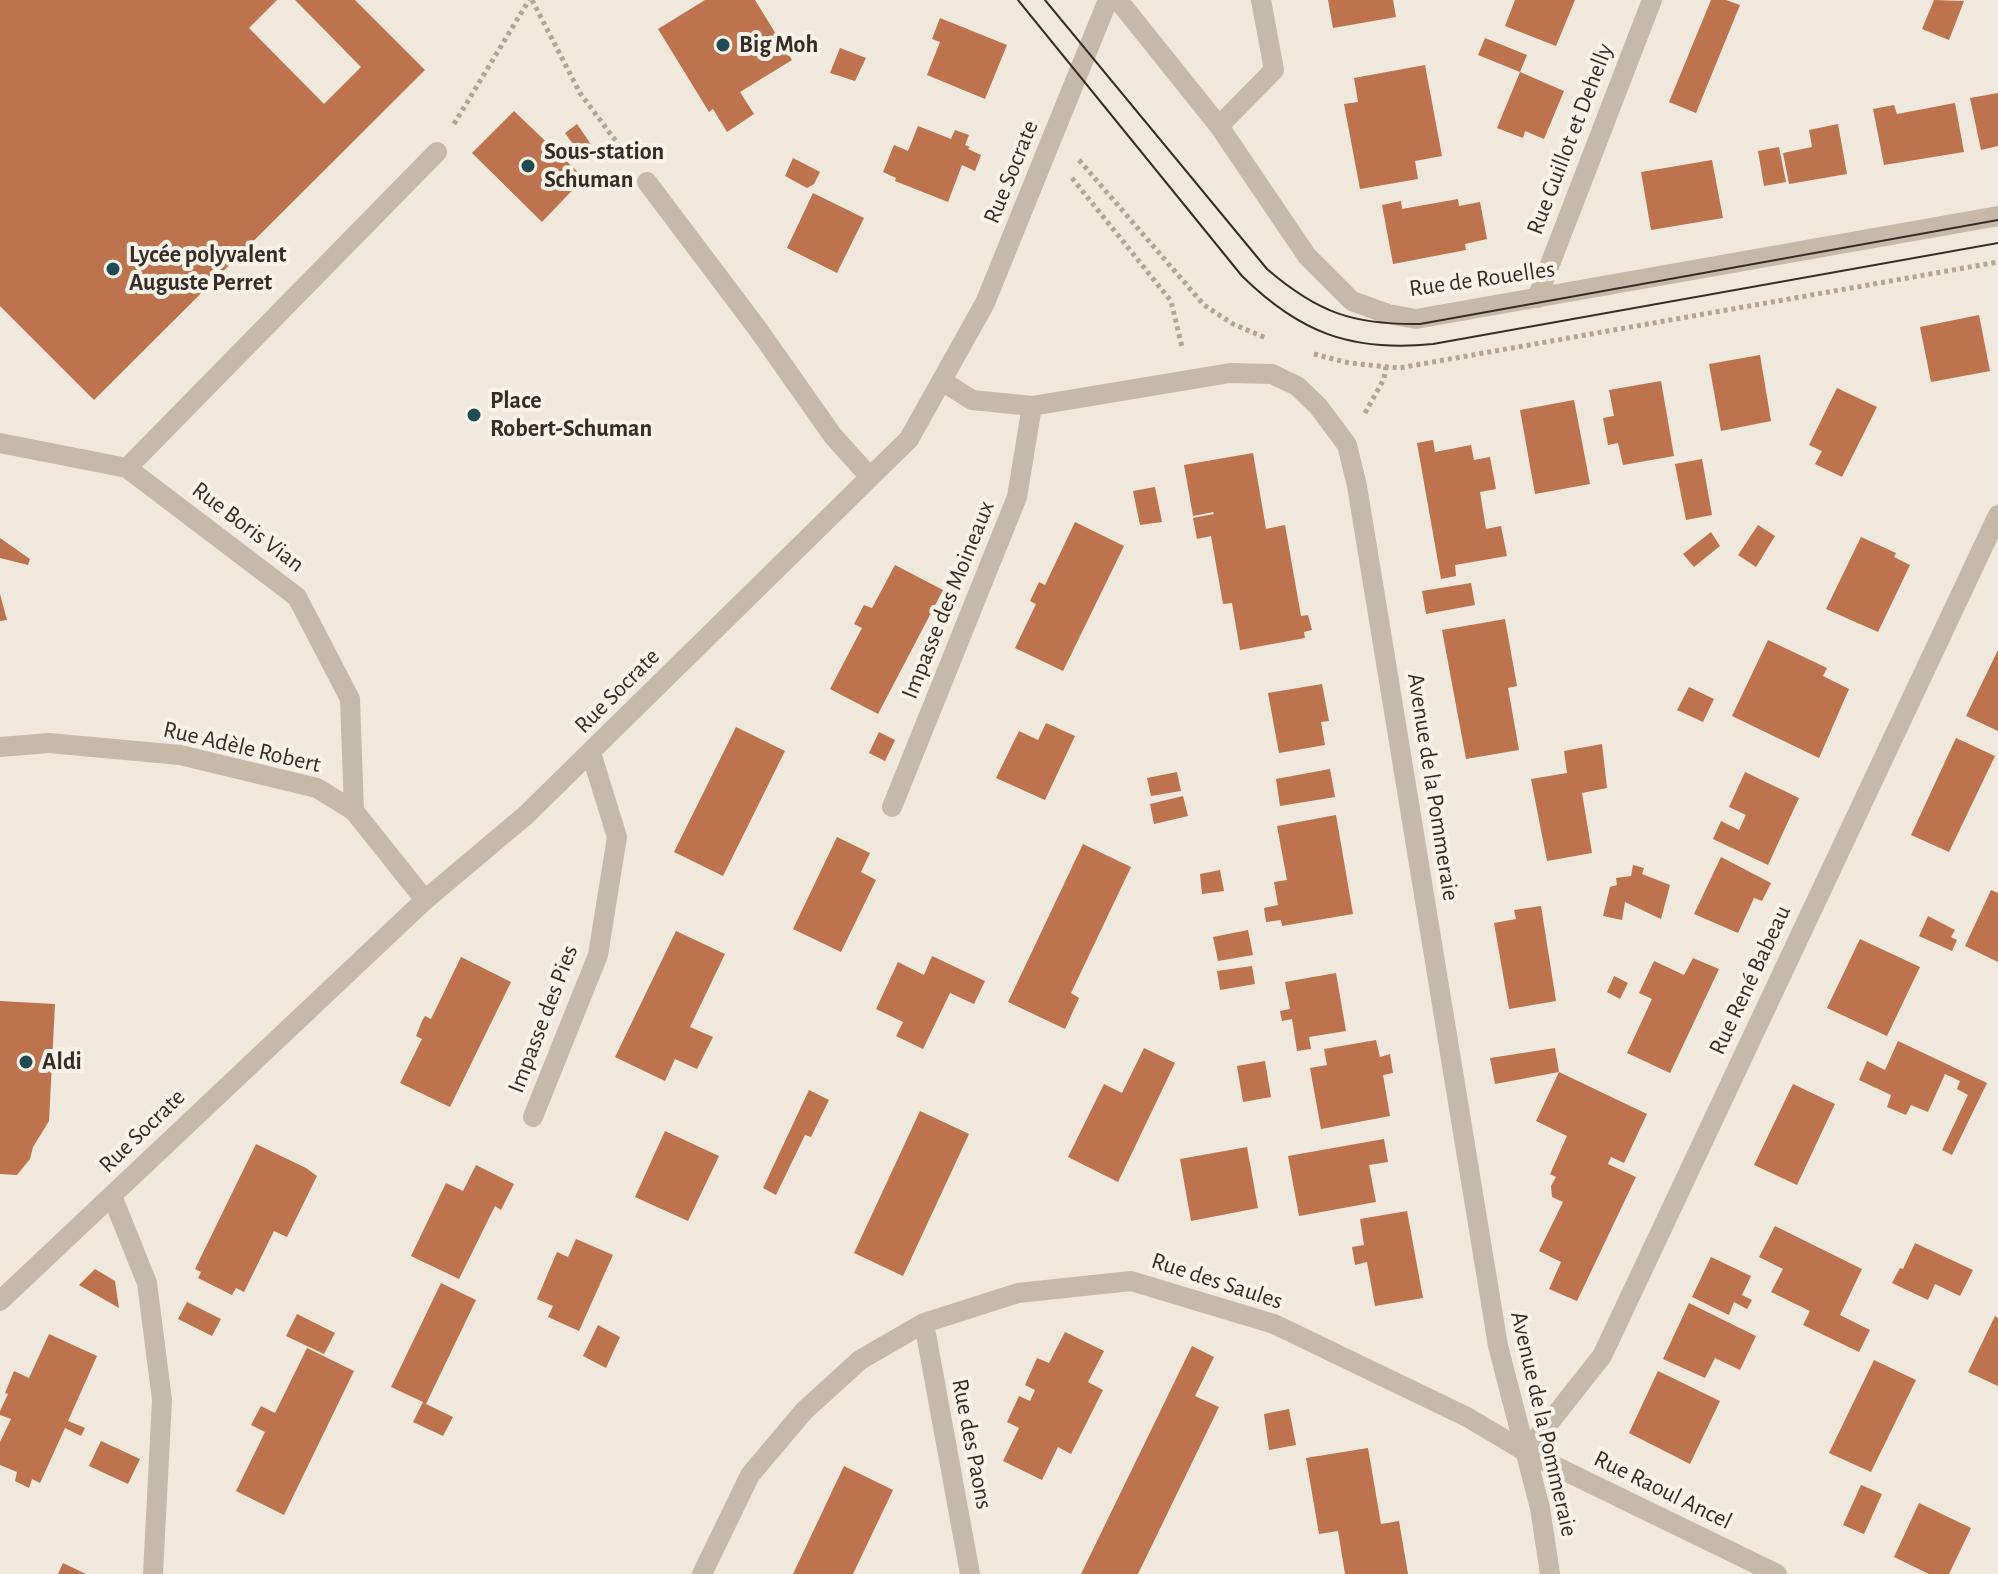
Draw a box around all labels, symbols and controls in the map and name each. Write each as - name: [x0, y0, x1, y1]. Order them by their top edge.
- place label: Big Moh: [739, 31, 818, 59]
- marker: Big Moh: [714, 36, 732, 54]
- street label: Rue Guillot et Dehelly: [1520, 39, 1620, 239]
- street label: Rue Socrate: [977, 116, 1045, 228]
- place label: Sous-station Schuman: [544, 138, 664, 194]
- marker: Sous-station Schuman: [519, 157, 537, 175]
- place label: Lycée polyvalent Auguste Perret: [129, 241, 286, 297]
- street label: Rue de Rouelles: [1407, 255, 1557, 303]
- marker: Lycée polyvalent Auguste Perret: [104, 260, 122, 278]
- place label: Place Robert-Schuman: [490, 387, 652, 443]
- marker: Place Robert-Schuman: [465, 406, 483, 424]
- street label: Rue Boris Vian: [186, 475, 310, 579]
- street label: Impasse des Moineaux: [895, 497, 1001, 703]
- street label: Rue Socrate: [568, 642, 666, 740]
- street label: Avenue de la Pommeraie: [1401, 671, 1465, 903]
- street label: Rue Adèle Robert: [160, 715, 324, 779]
- street label: Rue René Babeau: [1703, 901, 1797, 1059]
- street label: Impasse des Pies: [502, 941, 584, 1097]
- place label: Aldi: [42, 1048, 82, 1076]
- marker: Aldi: [17, 1053, 35, 1071]
- street label: Rue Socrate: [93, 1083, 191, 1179]
- street label: Rue des Saules: [1148, 1246, 1286, 1316]
- street label: Avenue de la Pommeraie: [1504, 1309, 1584, 1539]
- street label: Rue des Paons: [945, 1376, 999, 1512]
- street label: Rue Raoul Ancel: [1589, 1444, 1737, 1536]

